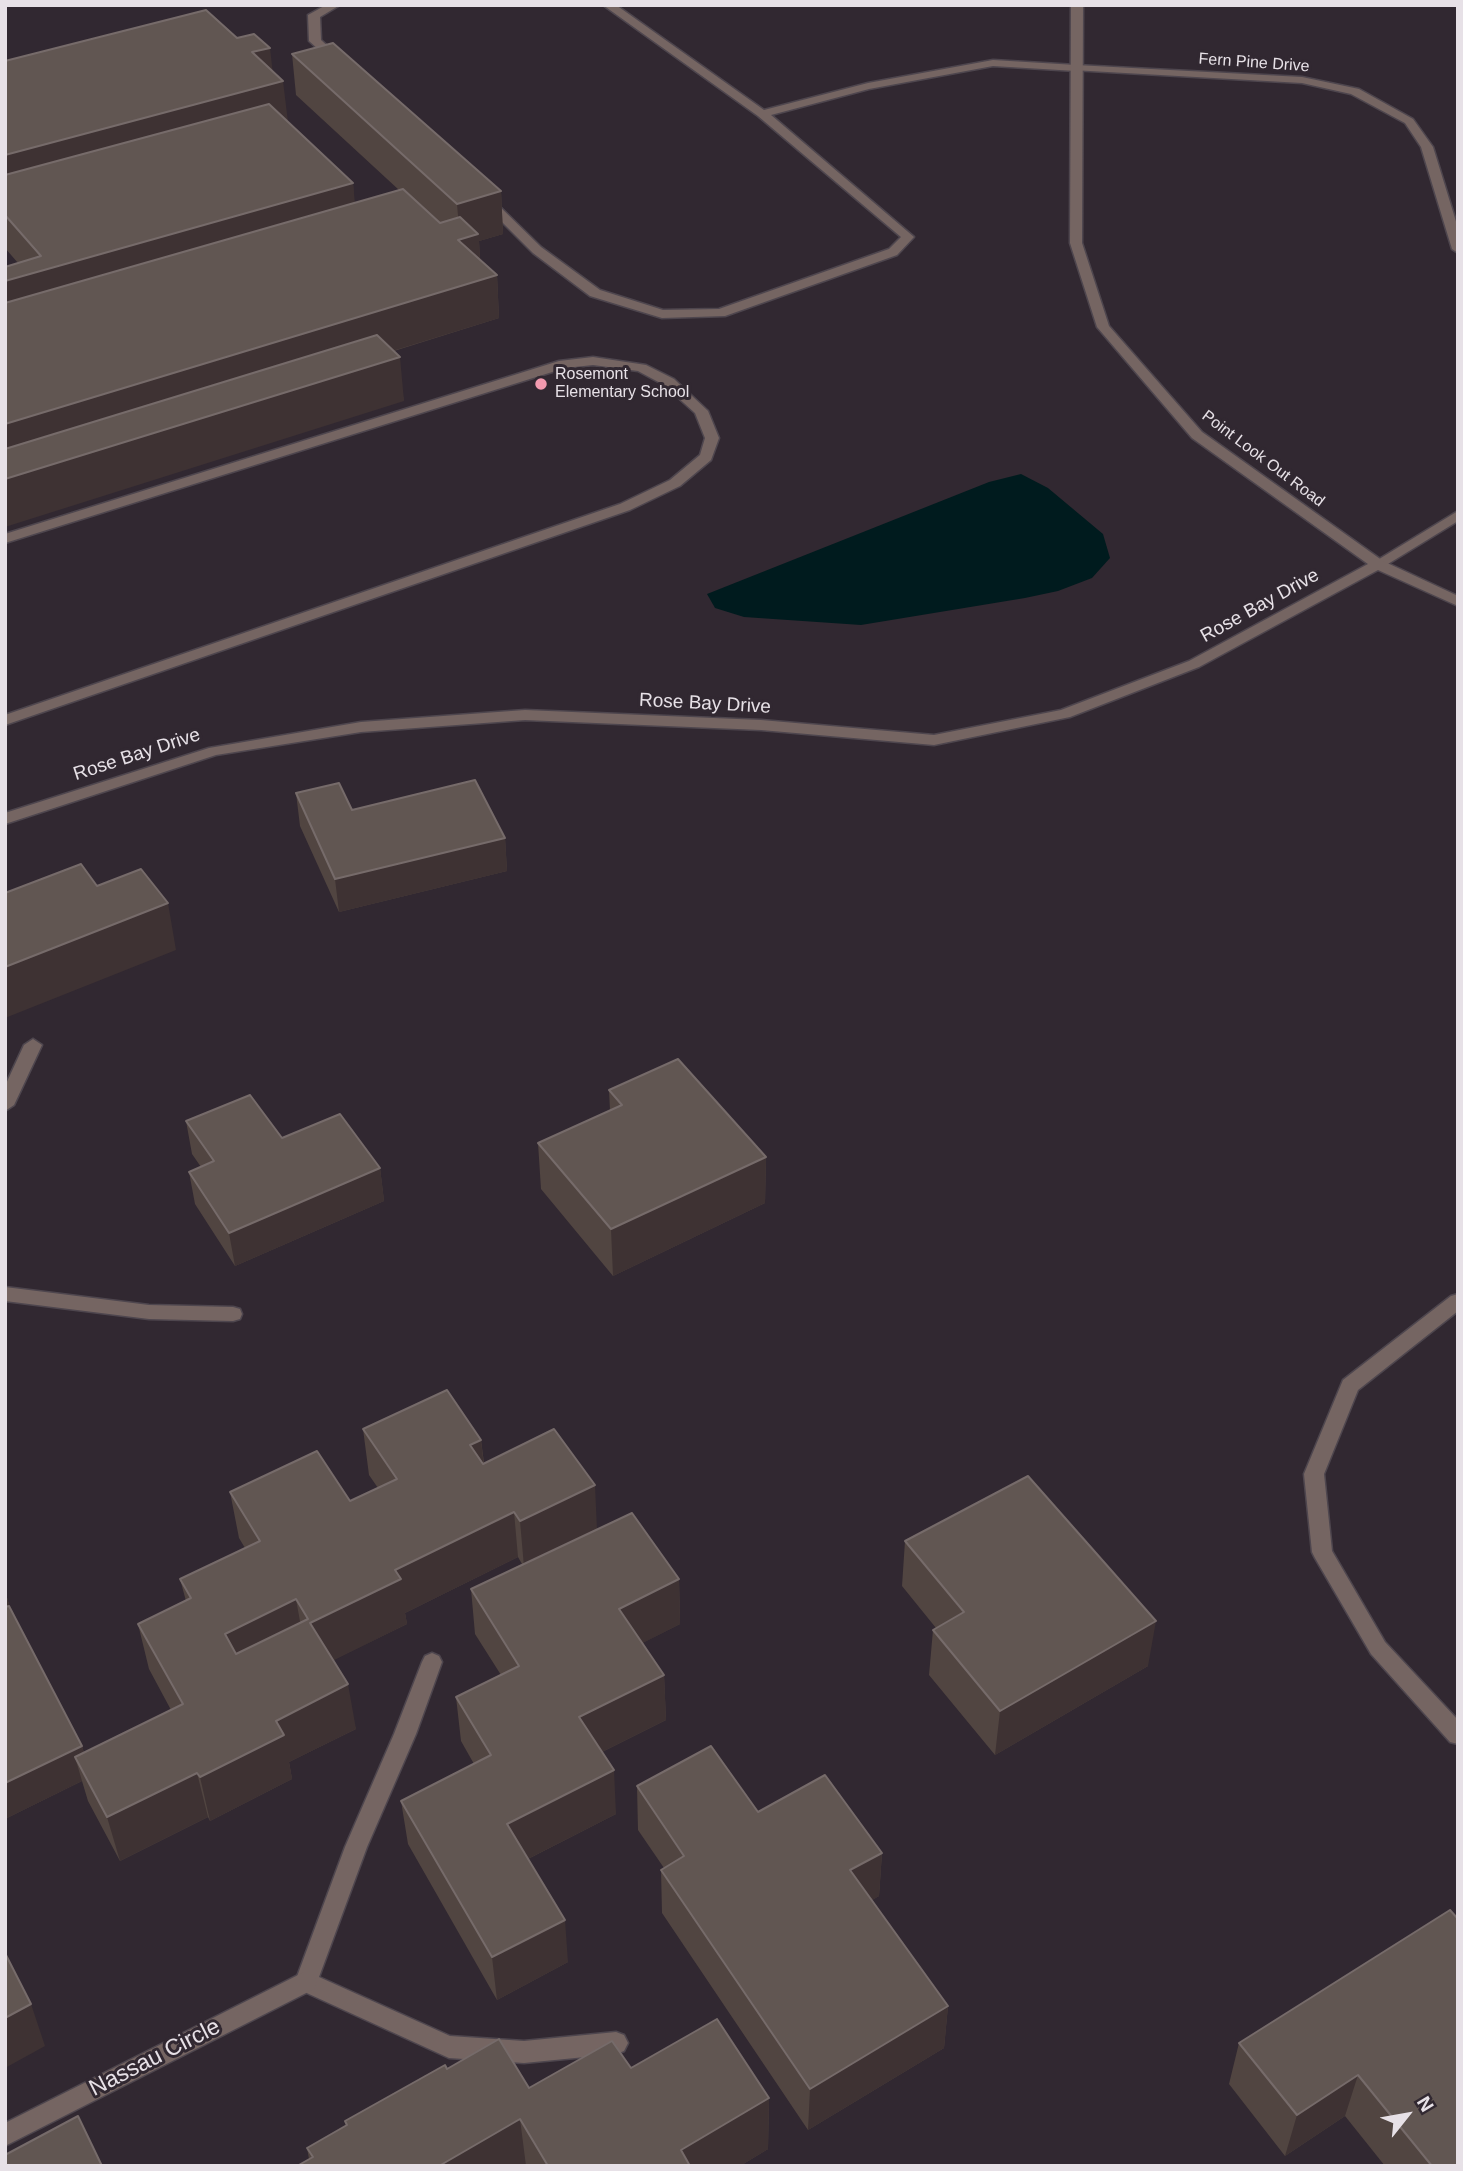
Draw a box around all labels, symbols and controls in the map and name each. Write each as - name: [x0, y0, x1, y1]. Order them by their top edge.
- street label: Fern Pine Drive: [1198, 50, 1310, 76]
- place label: Rosemont Elementary School: [555, 365, 689, 403]
- marker: Rosemont Elementary School: [533, 376, 549, 392]
- street label: Point Look Out Road: [1198, 407, 1328, 511]
- street label: Rose Bay Drive: [1197, 564, 1323, 648]
- street label: Rose Bay Drive: [638, 689, 772, 719]
- street label: Rose Bay Drive: [71, 724, 203, 786]
- street label: Nassau Circle: [85, 2013, 225, 2103]
- north arrow: [1372, 2080, 1442, 2150]
- text: N: [1413, 2093, 1438, 2115]

